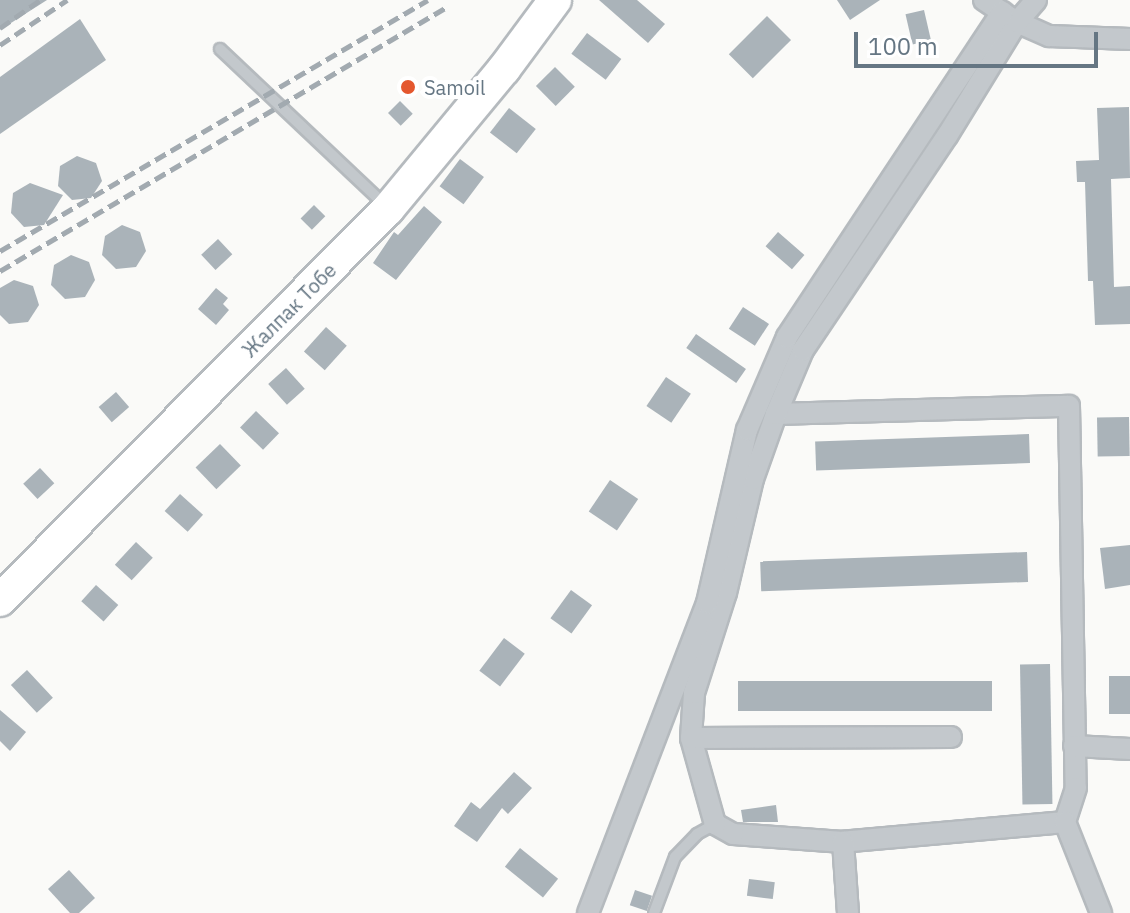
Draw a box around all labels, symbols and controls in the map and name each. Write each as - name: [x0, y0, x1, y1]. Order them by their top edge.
- scale bar: [858, 16, 1102, 66]
- text: 100 m: [868, 30, 938, 62]
- place label: Samoil: [424, 75, 485, 99]
- marker: Samoil: [399, 78, 417, 96]
- street label: Жалпак Тобе: [237, 258, 341, 362]

